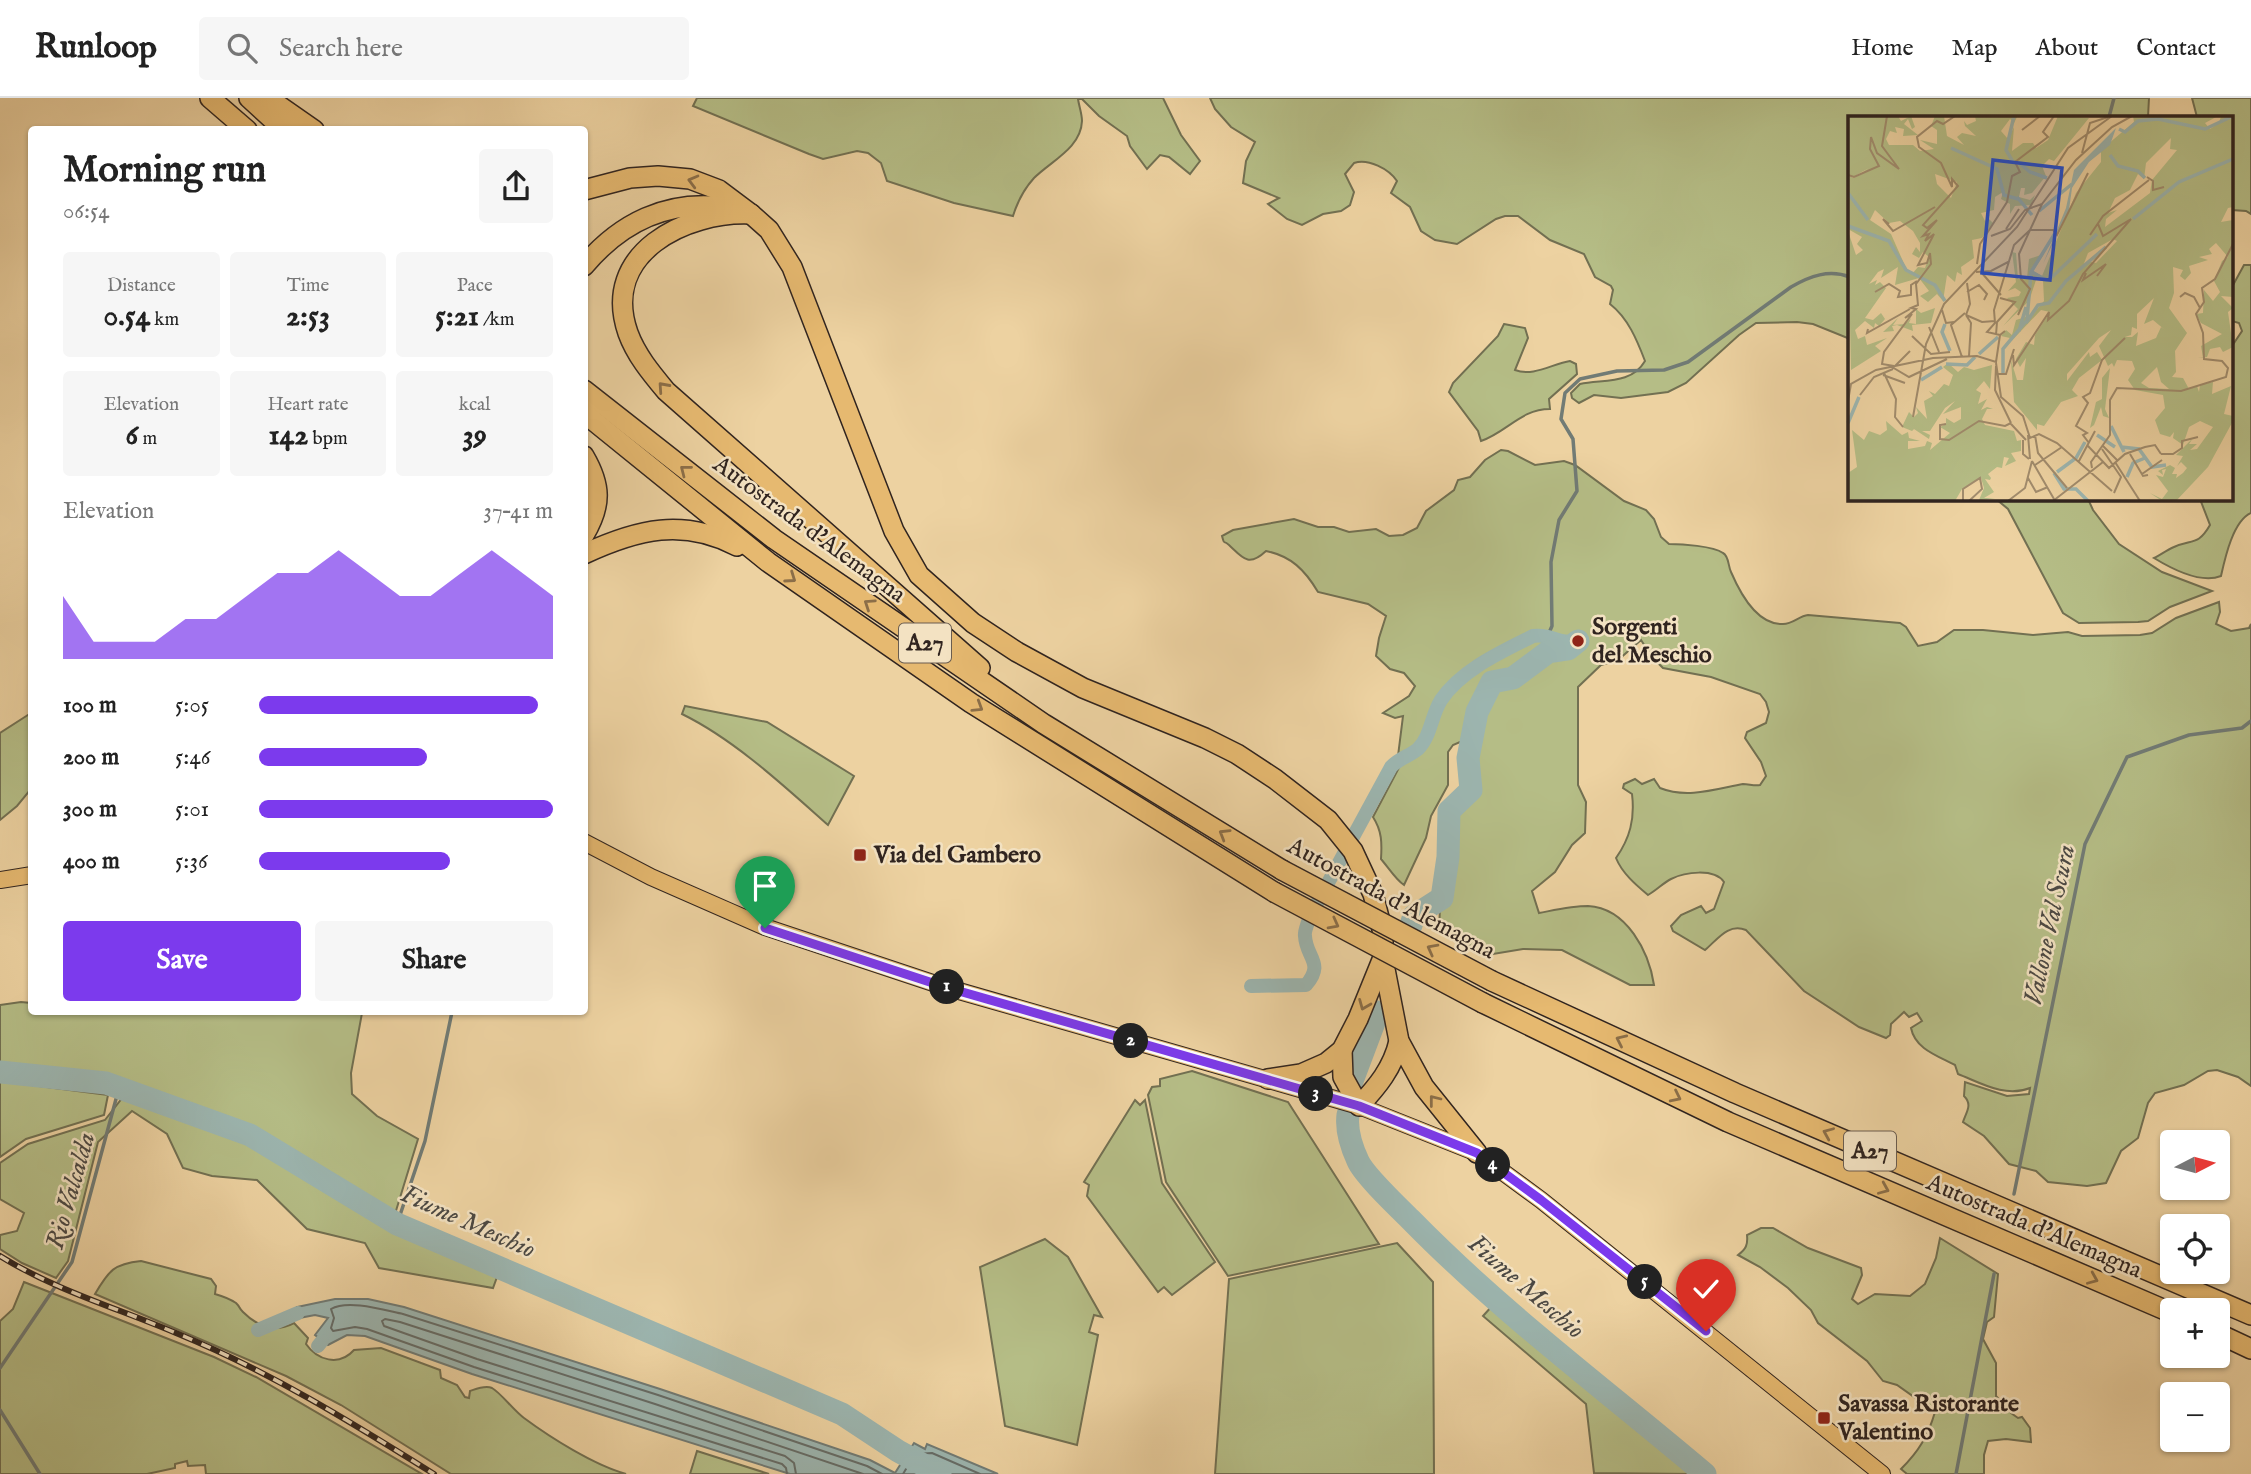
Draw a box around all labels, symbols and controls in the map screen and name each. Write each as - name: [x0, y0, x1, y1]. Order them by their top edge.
- search box: [199, 17, 689, 80]
- text: Runloop: [35, 27, 157, 69]
- icon: search: [223, 29, 261, 67]
- text: Search here: [279, 32, 403, 65]
- text: Home: [1851, 33, 1914, 64]
- text: Map: [1952, 33, 1998, 64]
- text: About: [2036, 33, 2098, 64]
- text: Contact: [2136, 33, 2216, 64]
- inset map: [1848, 116, 2234, 500]
- text: Morning run: [63, 147, 266, 195]
- button: share: [479, 149, 553, 223]
- one-way arrow: [687, 175, 699, 189]
- text: 06:54: [63, 197, 110, 226]
- text: Distance: [107, 274, 176, 298]
- text: Time: [287, 274, 329, 298]
- text: Pace: [457, 274, 493, 298]
- text: 0.54: [104, 298, 150, 336]
- text: 2:53: [286, 298, 330, 336]
- text: 5:21: [435, 298, 479, 336]
- text: km: [150, 308, 179, 332]
- text: /km: [479, 308, 514, 332]
- one-way arrow: [659, 382, 671, 395]
- text: Elevation: [104, 393, 179, 417]
- text: Heart rate: [267, 393, 349, 417]
- text: kcal: [459, 393, 491, 417]
- text: 6: [126, 417, 138, 455]
- text: 142: [268, 417, 308, 455]
- text: 39: [463, 417, 487, 455]
- text: m: [138, 427, 157, 451]
- text: bpm: [308, 427, 348, 451]
- street label: Autostrada d'Alemagna: [706, 449, 912, 611]
- one-way arrow: [681, 465, 693, 478]
- text: Elevation: [63, 497, 154, 526]
- text: 37–41 m: [483, 497, 553, 526]
- one-way arrow: [783, 570, 796, 582]
- one-way arrow: [863, 599, 876, 612]
- place label: Sorgenti del Meschio: [1592, 612, 1712, 671]
- road number: A27: [899, 624, 951, 663]
- marker: Sorgenti del Meschio: [1570, 633, 1586, 649]
- text: 100 m: [63, 691, 117, 720]
- text: 5:05: [175, 691, 209, 720]
- one-way arrow: [970, 699, 983, 712]
- text: 200 m: [63, 743, 119, 772]
- text: 5:46: [175, 743, 210, 772]
- text: 300 m: [63, 795, 117, 824]
- text: 5:01: [175, 795, 209, 824]
- one-way arrow: [1219, 829, 1232, 842]
- street label: Autostrada d'Alemagna: [1281, 831, 1501, 967]
- place label: Via del Gambero: [873, 840, 1041, 871]
- water label: Vallone Val Scura: [2017, 842, 2083, 1008]
- text: 400 m: [63, 847, 120, 876]
- text: 5:36: [175, 847, 208, 876]
- marker: Via del Gambero: [852, 847, 868, 863]
- pin: [735, 856, 795, 928]
- icon: arrive: [746, 867, 784, 905]
- one-way arrow: [1327, 916, 1339, 929]
- button: Save: [63, 921, 301, 1001]
- button: Share: [315, 921, 553, 1001]
- one-way arrow: [1427, 944, 1439, 957]
- pin: 1: [930, 970, 964, 1004]
- text: 1: [943, 974, 950, 998]
- one-way arrow: [1358, 999, 1372, 1011]
- pin: 2: [1114, 1024, 1148, 1058]
- text: 2: [1126, 1028, 1135, 1052]
- one-way arrow: [1615, 1034, 1628, 1048]
- pin: 3: [1298, 1076, 1334, 1112]
- text: 3: [1312, 1081, 1319, 1105]
- one-way arrow: [1669, 1089, 1681, 1103]
- one-way arrow: [1429, 1095, 1442, 1107]
- one-way arrow: [1823, 1127, 1836, 1141]
- water label: Rio Valcalda: [39, 1129, 103, 1253]
- north arrow: [2160, 1130, 2230, 1200]
- map controls: [2160, 1130, 2230, 1452]
- road number: A27: [1844, 1132, 1896, 1170]
- pin: 4: [1476, 1148, 1510, 1182]
- text: 4: [1488, 1152, 1497, 1176]
- street label: Autostrada d'Alemagna: [1921, 1167, 2147, 1287]
- water label: Fiume Meschio: [396, 1178, 540, 1266]
- one-way arrow: [1877, 1181, 1890, 1195]
- button: locate: [2160, 1214, 2230, 1284]
- water label: Fiume Meschio: [1461, 1227, 1591, 1347]
- pin: [1676, 1259, 1736, 1331]
- pin: 5: [1628, 1264, 1662, 1300]
- text: 5: [1641, 1269, 1648, 1293]
- icon: check: [1687, 1270, 1725, 1308]
- one-way arrow: [2086, 1271, 2099, 1285]
- button: +: [2160, 1298, 2230, 1368]
- button: −: [2160, 1382, 2230, 1452]
- place label: Savassa Ristorante Valentino: [1837, 1389, 2019, 1448]
- marker: Savassa Ristorante Valentino: [1816, 1410, 1832, 1426]

